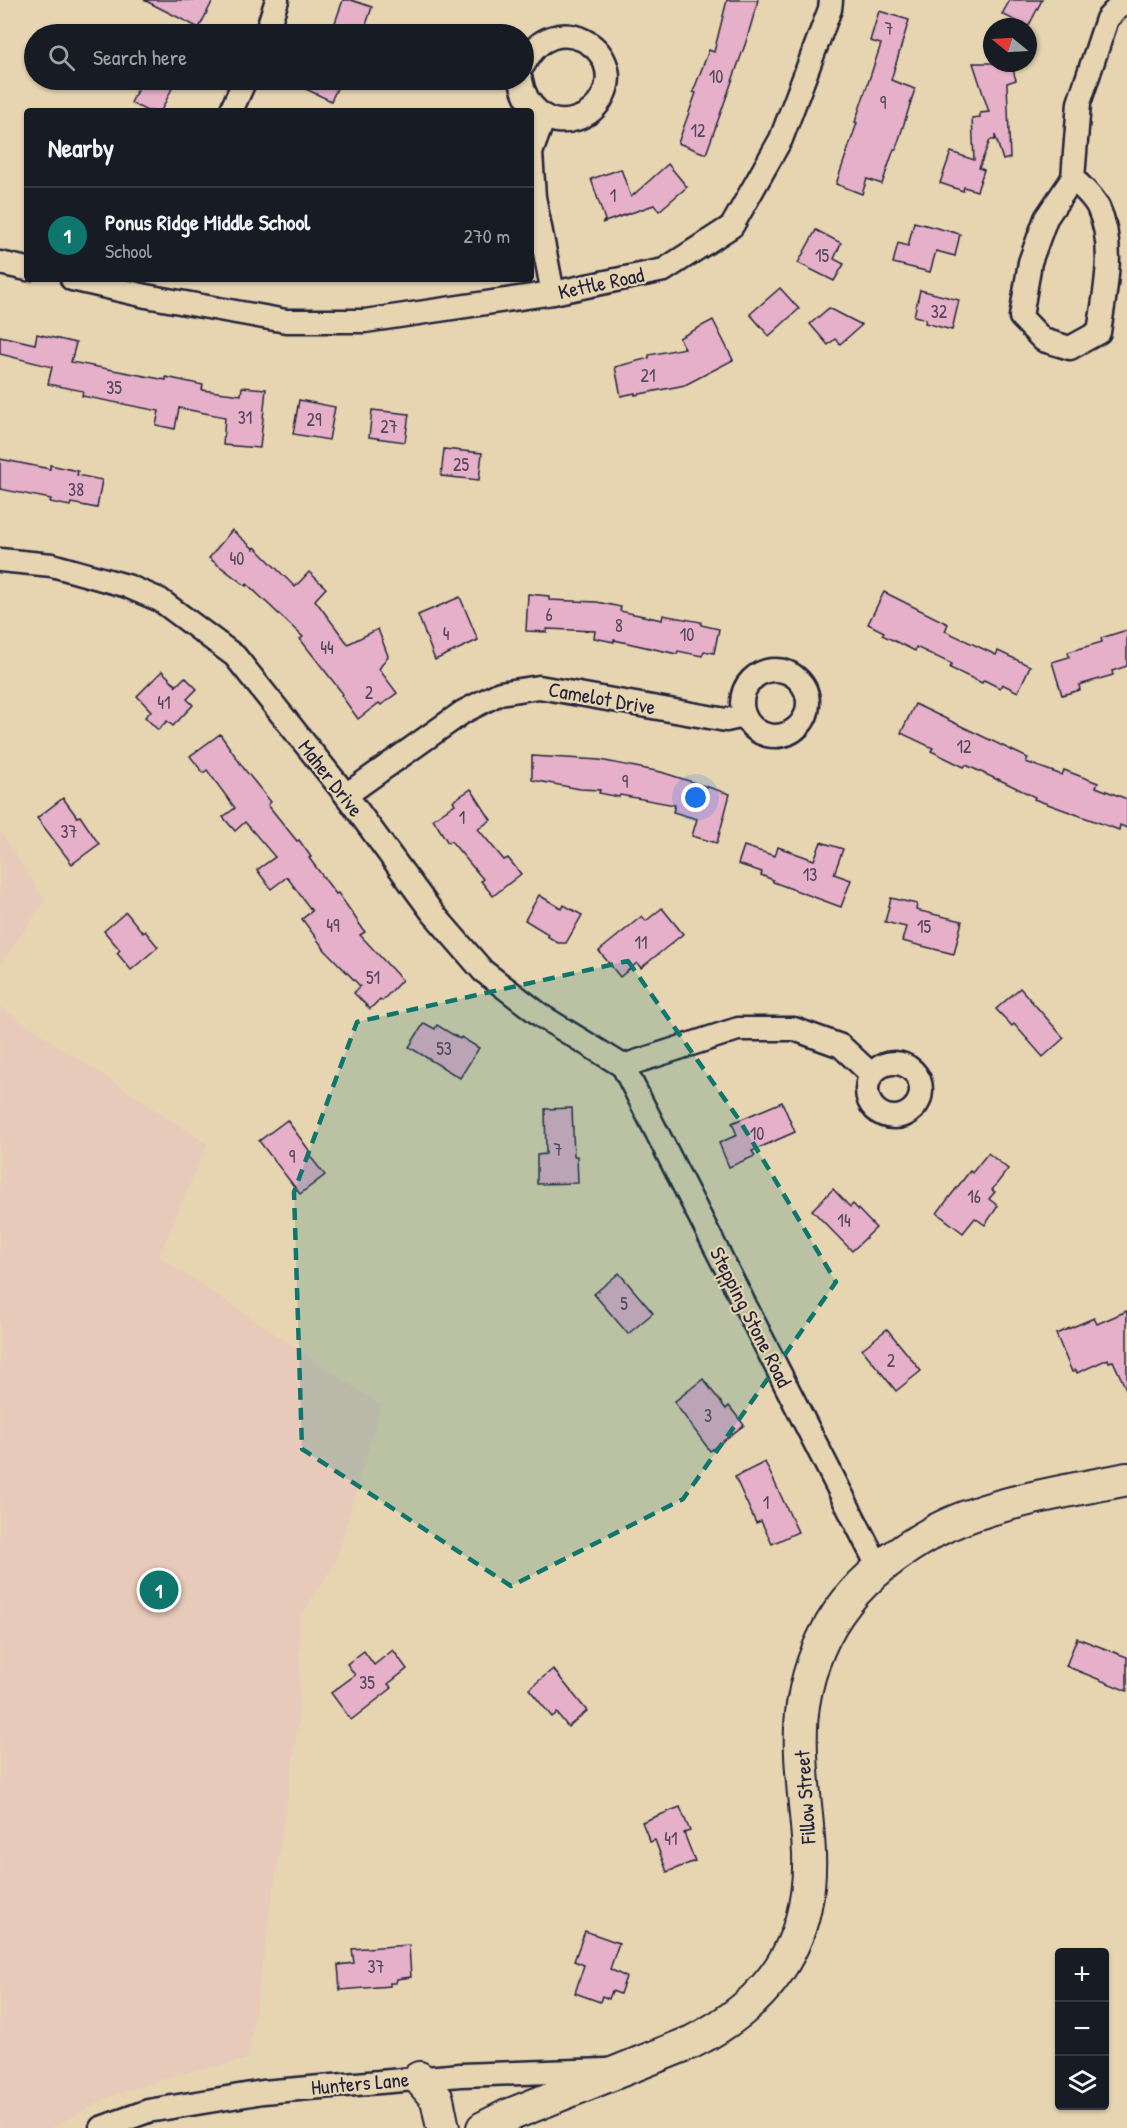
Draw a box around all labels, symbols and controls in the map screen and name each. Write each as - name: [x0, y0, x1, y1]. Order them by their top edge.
- house number: 7: [885, 16, 894, 41]
- north arrow: [983, 18, 1037, 72]
- search box: [24, 24, 534, 90]
- icon: search: [45, 41, 78, 74]
- text: Search here: [93, 42, 187, 72]
- house number: 10: [709, 64, 723, 89]
- house number: 9: [880, 90, 887, 115]
- house number: 12: [691, 118, 706, 143]
- text: Nearby: [48, 130, 114, 165]
- house number: 1: [610, 183, 616, 208]
- text: Ponus Ridge Middle School: [105, 207, 310, 237]
- text: 1: [64, 222, 71, 249]
- text: 270 m: [464, 222, 510, 249]
- text: School: [105, 237, 152, 264]
- house number: 15: [815, 243, 829, 268]
- street label: Kettle Road: [555, 260, 647, 306]
- house number: 32: [931, 299, 948, 324]
- house number: 21: [641, 363, 655, 388]
- house number: 35: [106, 375, 122, 400]
- house number: 31: [238, 405, 252, 430]
- house number: 29: [306, 407, 322, 432]
- house number: 27: [380, 414, 398, 439]
- house number: 25: [453, 452, 469, 477]
- house number: 38: [68, 477, 84, 502]
- house number: 40: [230, 546, 244, 571]
- house number: 6: [545, 602, 553, 627]
- house number: 8: [615, 613, 623, 638]
- house number: 4: [443, 621, 450, 646]
- house number: 10: [680, 622, 694, 647]
- house number: 44: [320, 635, 334, 660]
- street label: Camelot Drive: [546, 674, 658, 722]
- house number: 2: [365, 680, 374, 705]
- house number: 41: [157, 690, 171, 715]
- street label: Maher Drive: [292, 733, 370, 823]
- house number: 12: [957, 734, 972, 759]
- house number: 9: [622, 769, 629, 794]
- your location: [681, 783, 710, 812]
- house number: 1: [459, 805, 465, 830]
- house number: 37: [61, 819, 78, 844]
- house number: 13: [803, 862, 817, 887]
- house number: 49: [326, 913, 340, 938]
- house number: 15: [917, 914, 931, 939]
- house number: 11: [634, 930, 648, 955]
- house number: 51: [366, 965, 380, 990]
- house number: 53: [436, 1036, 452, 1061]
- house number: 10: [750, 1121, 764, 1146]
- house number: 7: [554, 1137, 563, 1162]
- house number: 9: [289, 1144, 296, 1169]
- house number: 16: [967, 1184, 981, 1209]
- house number: 14: [837, 1208, 851, 1233]
- street label: Stepping Stone Road: [703, 1242, 799, 1392]
- house number: 5: [620, 1291, 628, 1316]
- house number: 2: [887, 1348, 896, 1373]
- house number: 3: [704, 1403, 712, 1428]
- house number: 1: [763, 1490, 769, 1515]
- pin: 1: [140, 1568, 178, 1612]
- house number: 35: [359, 1670, 375, 1695]
- street label: Fillow Street: [787, 1749, 823, 1846]
- house number: 41: [664, 1826, 678, 1851]
- map controls: [1055, 1948, 1109, 2110]
- button: +: [1055, 1948, 1109, 2002]
- house number: 37: [368, 1954, 385, 1979]
- button: −: [1055, 2002, 1109, 2056]
- button: layers: [1055, 2056, 1109, 2110]
- street label: Hunters Lane: [310, 2064, 410, 2102]

